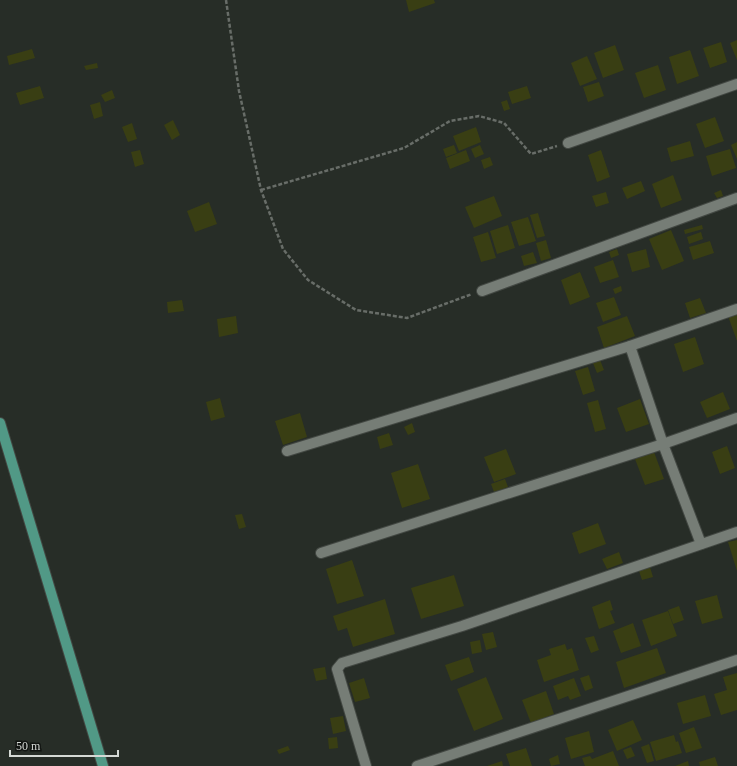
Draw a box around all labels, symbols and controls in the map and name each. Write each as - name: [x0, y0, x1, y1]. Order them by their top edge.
- scale bar: [10, 732, 118, 758]
- text: 50 m: [16, 739, 41, 753]

